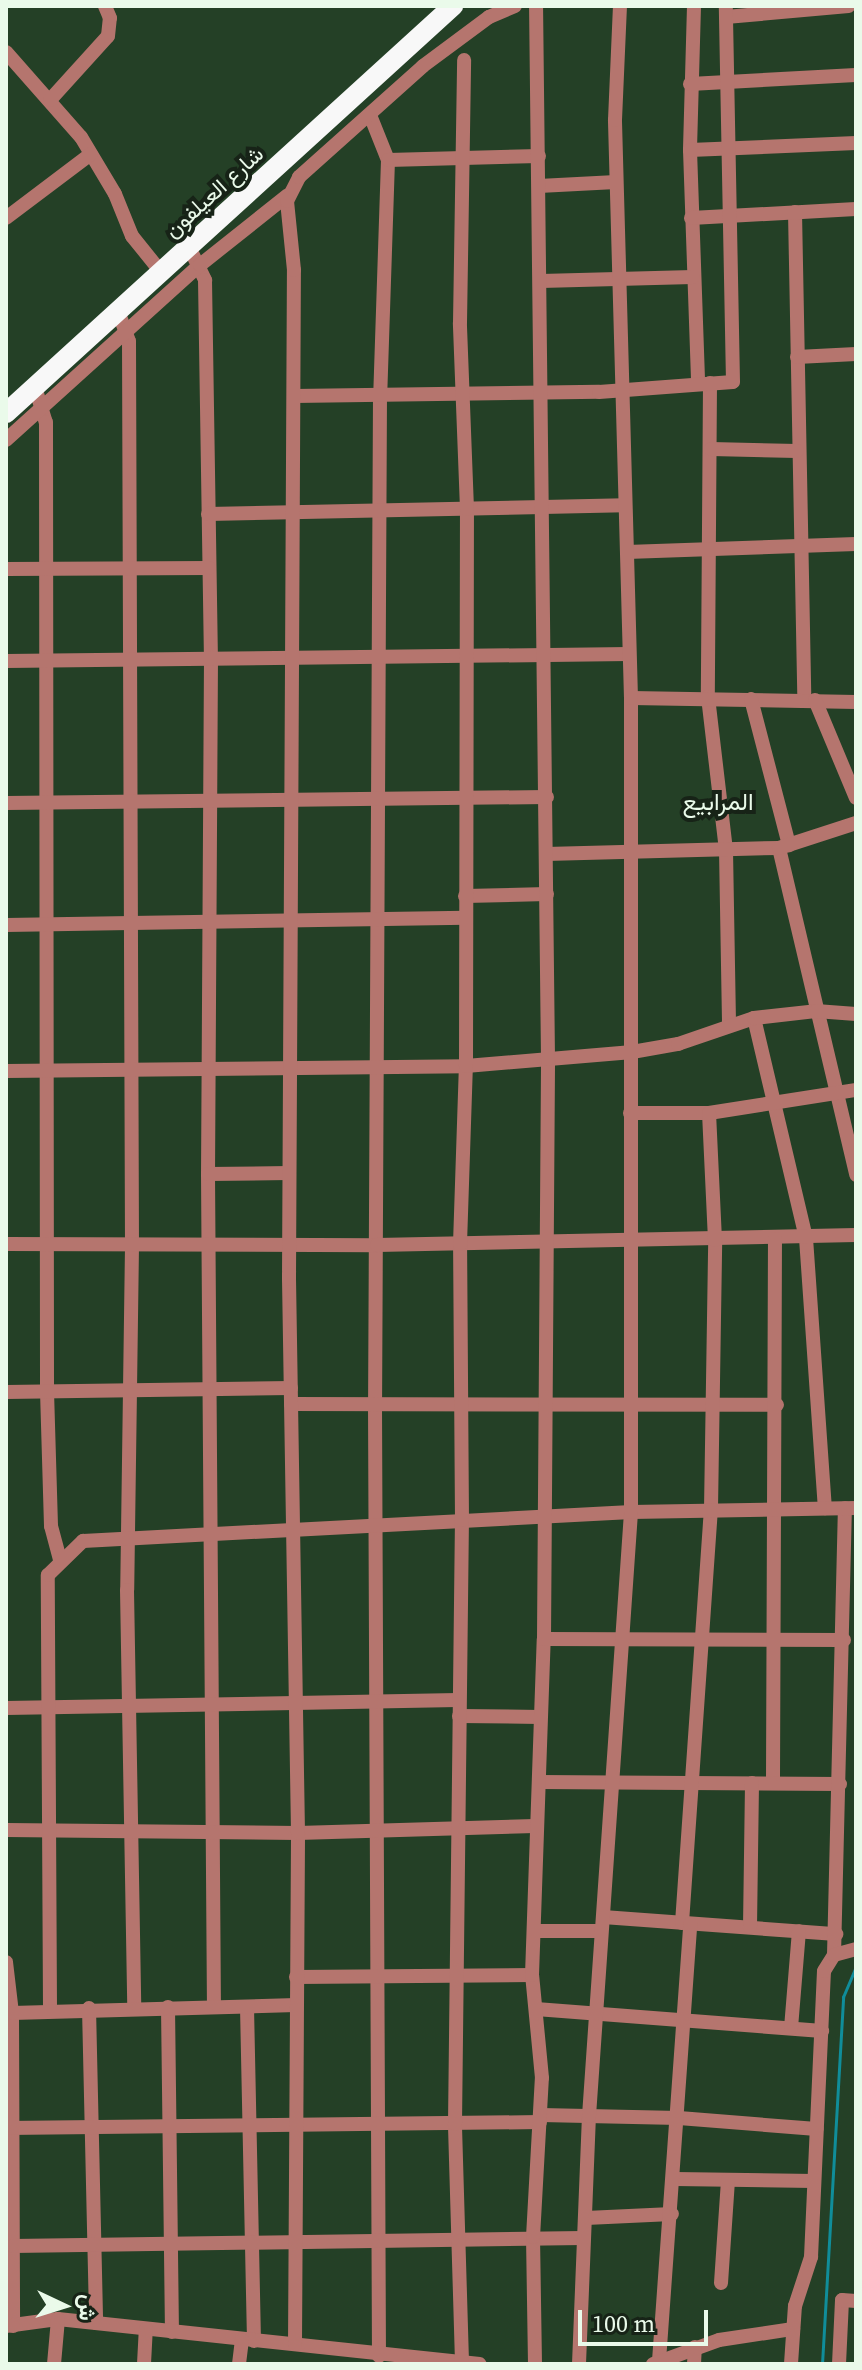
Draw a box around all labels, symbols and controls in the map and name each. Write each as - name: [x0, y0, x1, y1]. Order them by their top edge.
- street label: شارع العيلفون: [159, 141, 269, 243]
- district label: المرابيع: [683, 788, 753, 816]
- north arrow: [24, 2266, 104, 2346]
- text: ش: [72, 2293, 104, 2322]
- scale bar: [582, 2294, 712, 2344]
- text: 100 m: [592, 2307, 655, 2340]

